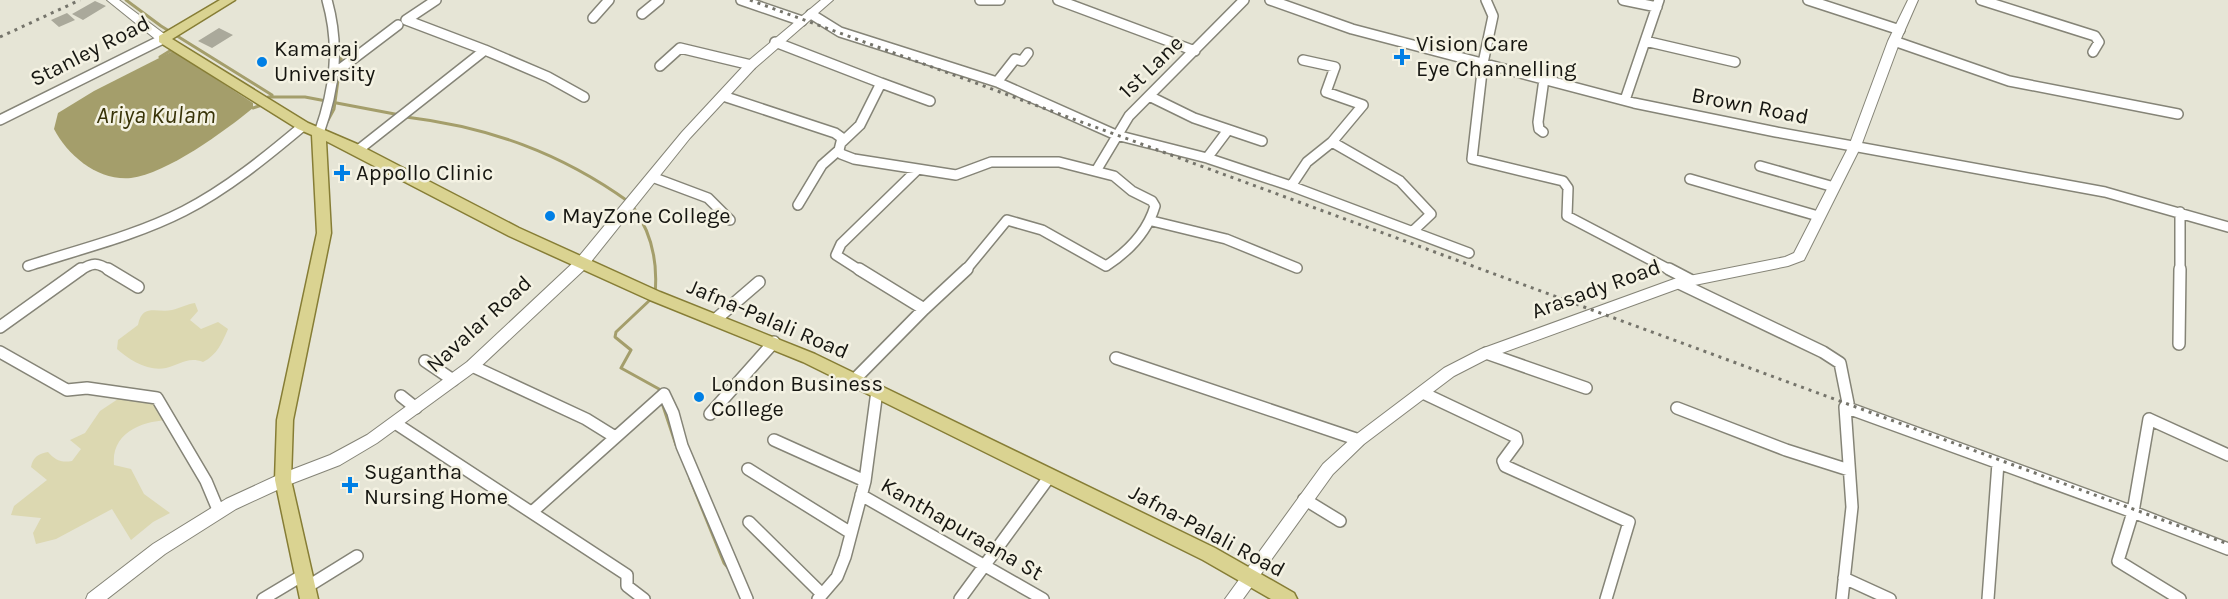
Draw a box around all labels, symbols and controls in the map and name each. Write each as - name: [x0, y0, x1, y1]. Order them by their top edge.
- street label: Stanley Road: [26, 10, 154, 92]
- street label: 1st Lane: [1113, 30, 1189, 104]
- place label: Vision Care Eye Channelling: [1416, 31, 1577, 82]
- place label: Kamaraj University: [274, 36, 375, 87]
- marker: Vision Care Eye Channelling: [1393, 48, 1411, 66]
- marker: Kamaraj University: [255, 55, 269, 69]
- street label: Brown Road: [1689, 82, 1811, 130]
- water label: Ariya Kulam: [96, 101, 216, 129]
- place label: Appollo Clinic: [356, 160, 493, 186]
- marker: Appollo Clinic: [333, 164, 351, 182]
- place label: MayZone College: [562, 203, 731, 229]
- marker: MayZone College: [543, 209, 557, 223]
- street label: Arasady Road: [1528, 254, 1664, 324]
- street label: Navalar Road: [421, 270, 537, 378]
- street label: Jafna-Palali Road: [683, 273, 853, 365]
- place label: London Business College: [711, 371, 883, 422]
- marker: London Business College: [692, 390, 706, 404]
- place label: Sugantha Nursing Home: [364, 459, 508, 510]
- street label: Kanthapuraana St: [876, 472, 1048, 586]
- marker: Sugantha Nursing Home: [341, 476, 359, 494]
- street label: Jafna-Palali Road: [1125, 479, 1289, 583]

